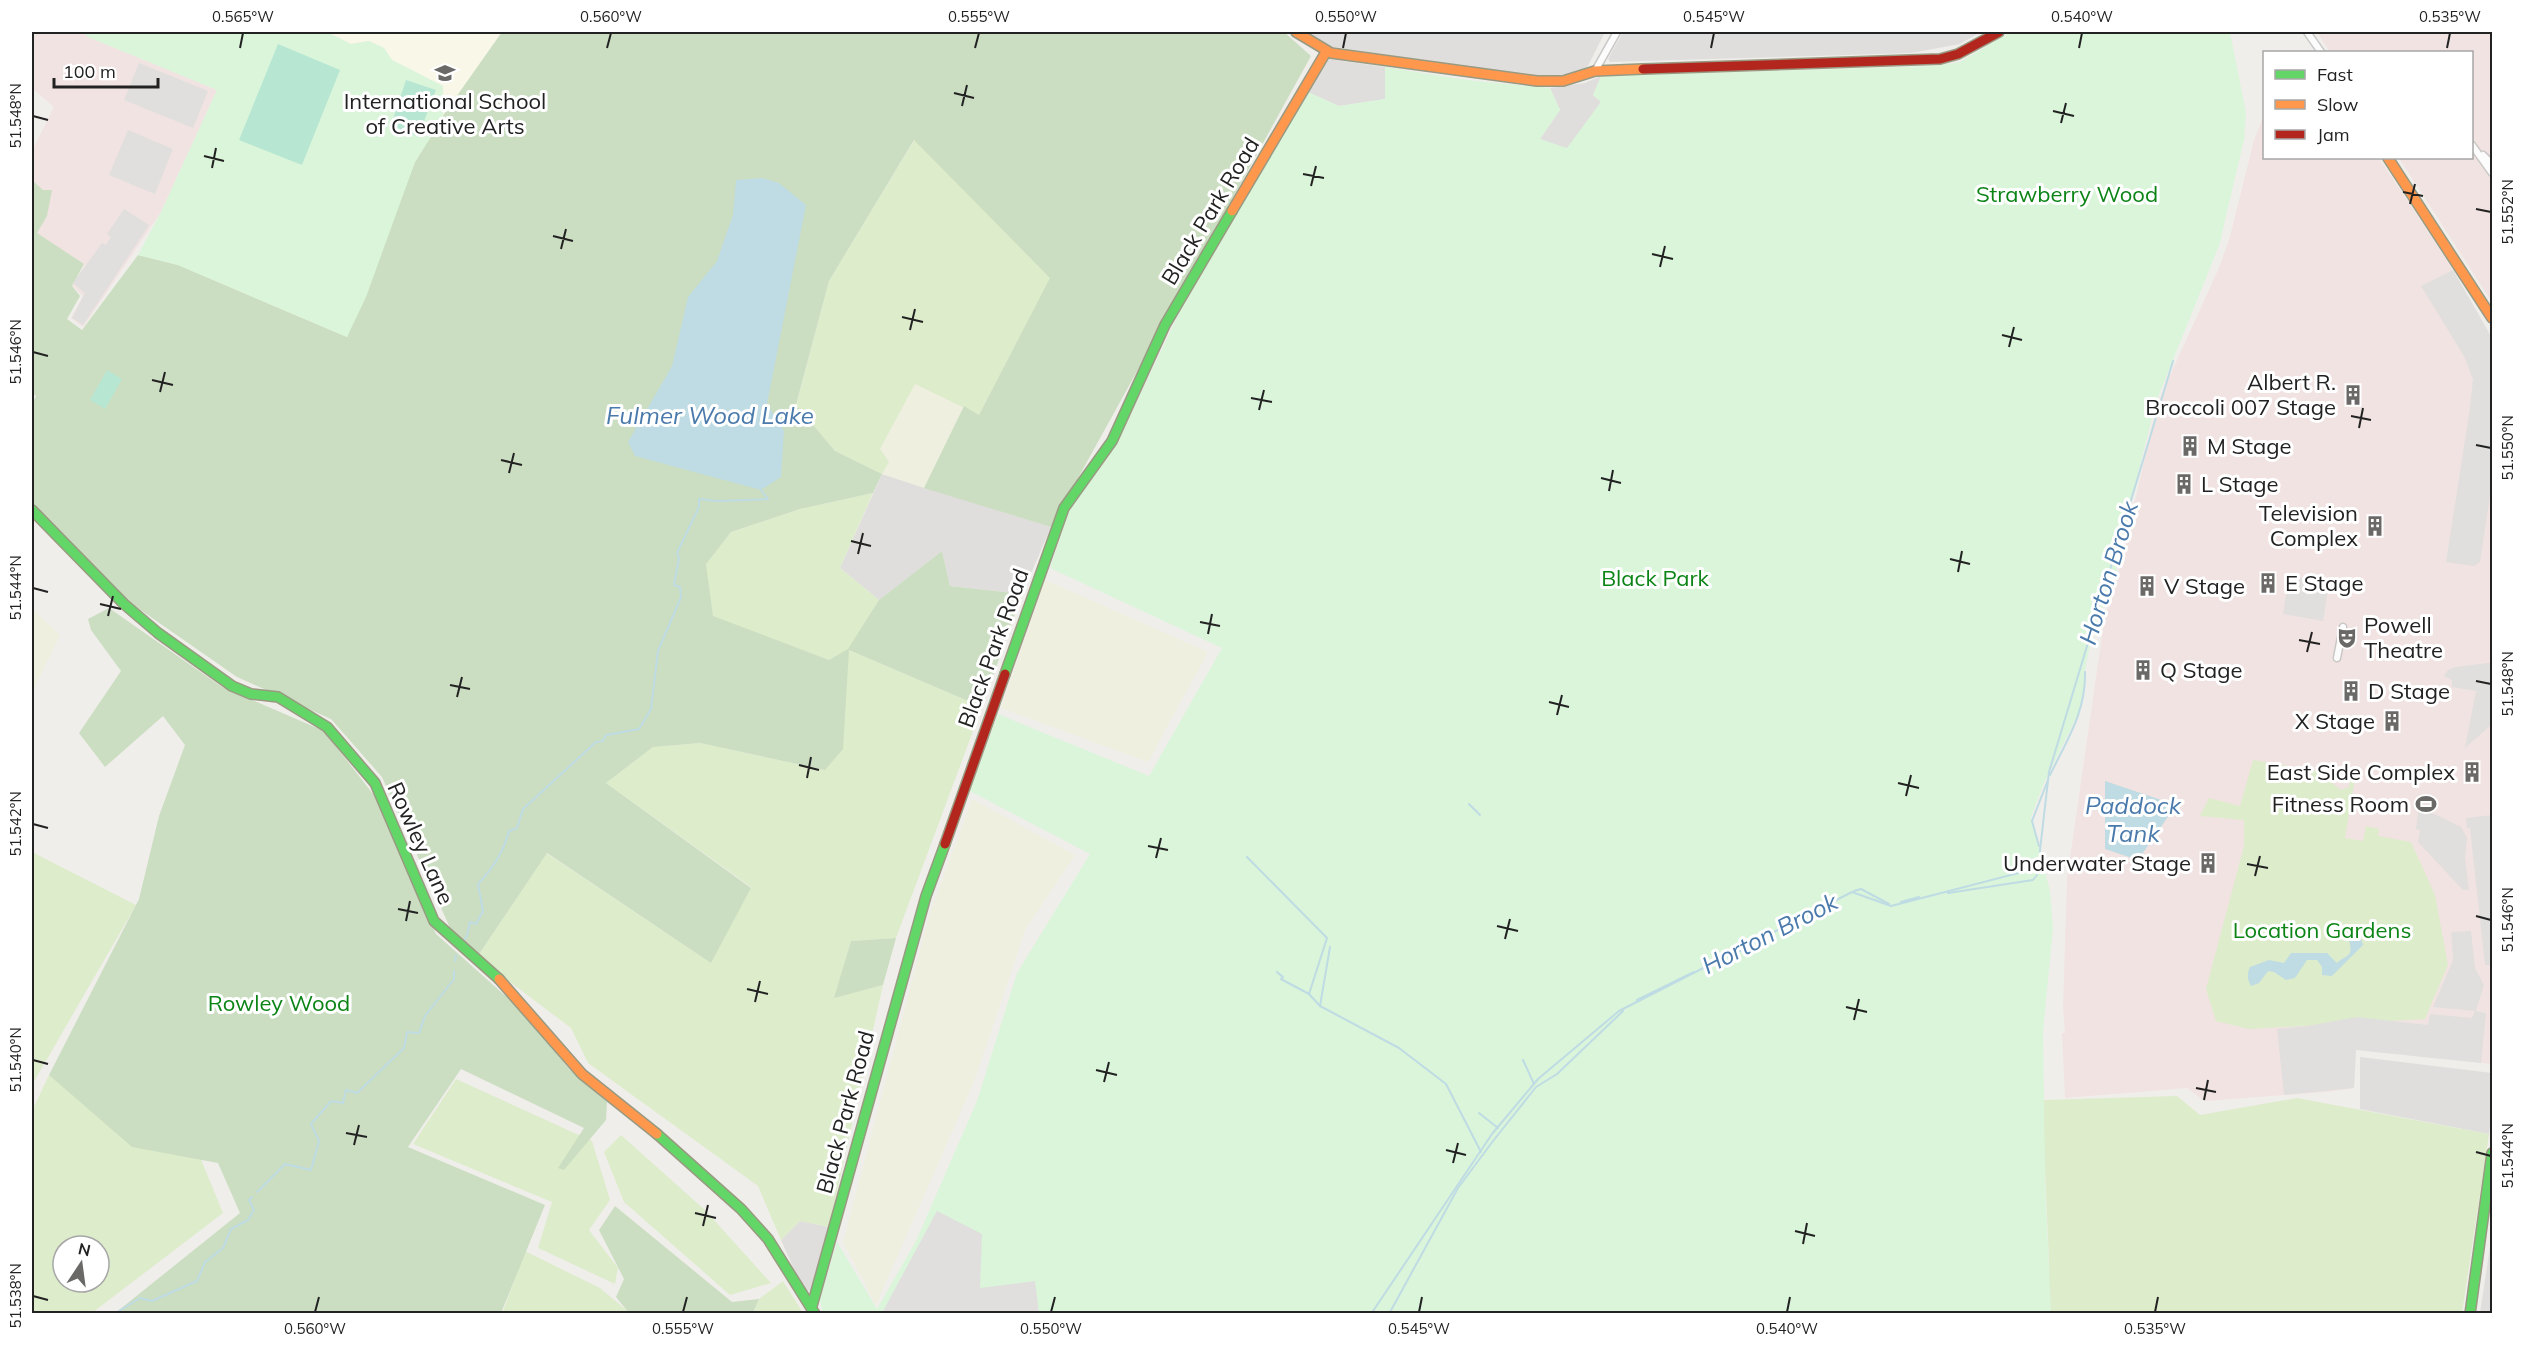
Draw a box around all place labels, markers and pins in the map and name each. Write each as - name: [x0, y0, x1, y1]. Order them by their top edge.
- school or university icon: International School of Creative Arts: [433, 61, 457, 85]
- place label: International School of Creative Arts: [344, 87, 546, 140]
- place label: Albert R. Broccoli 007 Stage: [2145, 368, 2336, 421]
- building icon: Albert R. Broccoli 007 Stage: [2341, 383, 2365, 407]
- place label: M Stage: [2207, 432, 2291, 460]
- building icon: M Stage: [2178, 434, 2202, 458]
- place label: L Stage: [2201, 470, 2279, 498]
- building icon: L Stage: [2172, 472, 2196, 496]
- place label: Television Complex: [2259, 499, 2358, 552]
- building icon: Television Complex: [2363, 514, 2387, 538]
- place label: E Stage: [2285, 569, 2363, 597]
- building icon: E Stage: [2256, 571, 2280, 595]
- place label: V Stage: [2164, 572, 2245, 600]
- building icon: V Stage: [2135, 574, 2159, 598]
- place label: Powell Theatre: [2364, 611, 2443, 664]
- theatre icon: Powell Theatre: [2335, 626, 2359, 650]
- place label: Q Stage: [2160, 656, 2243, 684]
- building icon: Q Stage: [2131, 658, 2155, 682]
- place label: D Stage: [2368, 677, 2450, 705]
- building icon: D Stage: [2339, 679, 2363, 703]
- place label: X Stage: [2295, 707, 2375, 735]
- building icon: X Stage: [2380, 709, 2404, 733]
- place label: East Side Complex: [2267, 758, 2455, 786]
- building icon: East Side Complex: [2460, 760, 2484, 784]
- place label: Fitness Room: [2272, 790, 2409, 818]
- sports icon: Fitness Room: [2414, 792, 2438, 816]
- place label: Underwater Stage: [2003, 849, 2191, 877]
- building icon: Underwater Stage: [2196, 851, 2220, 875]

